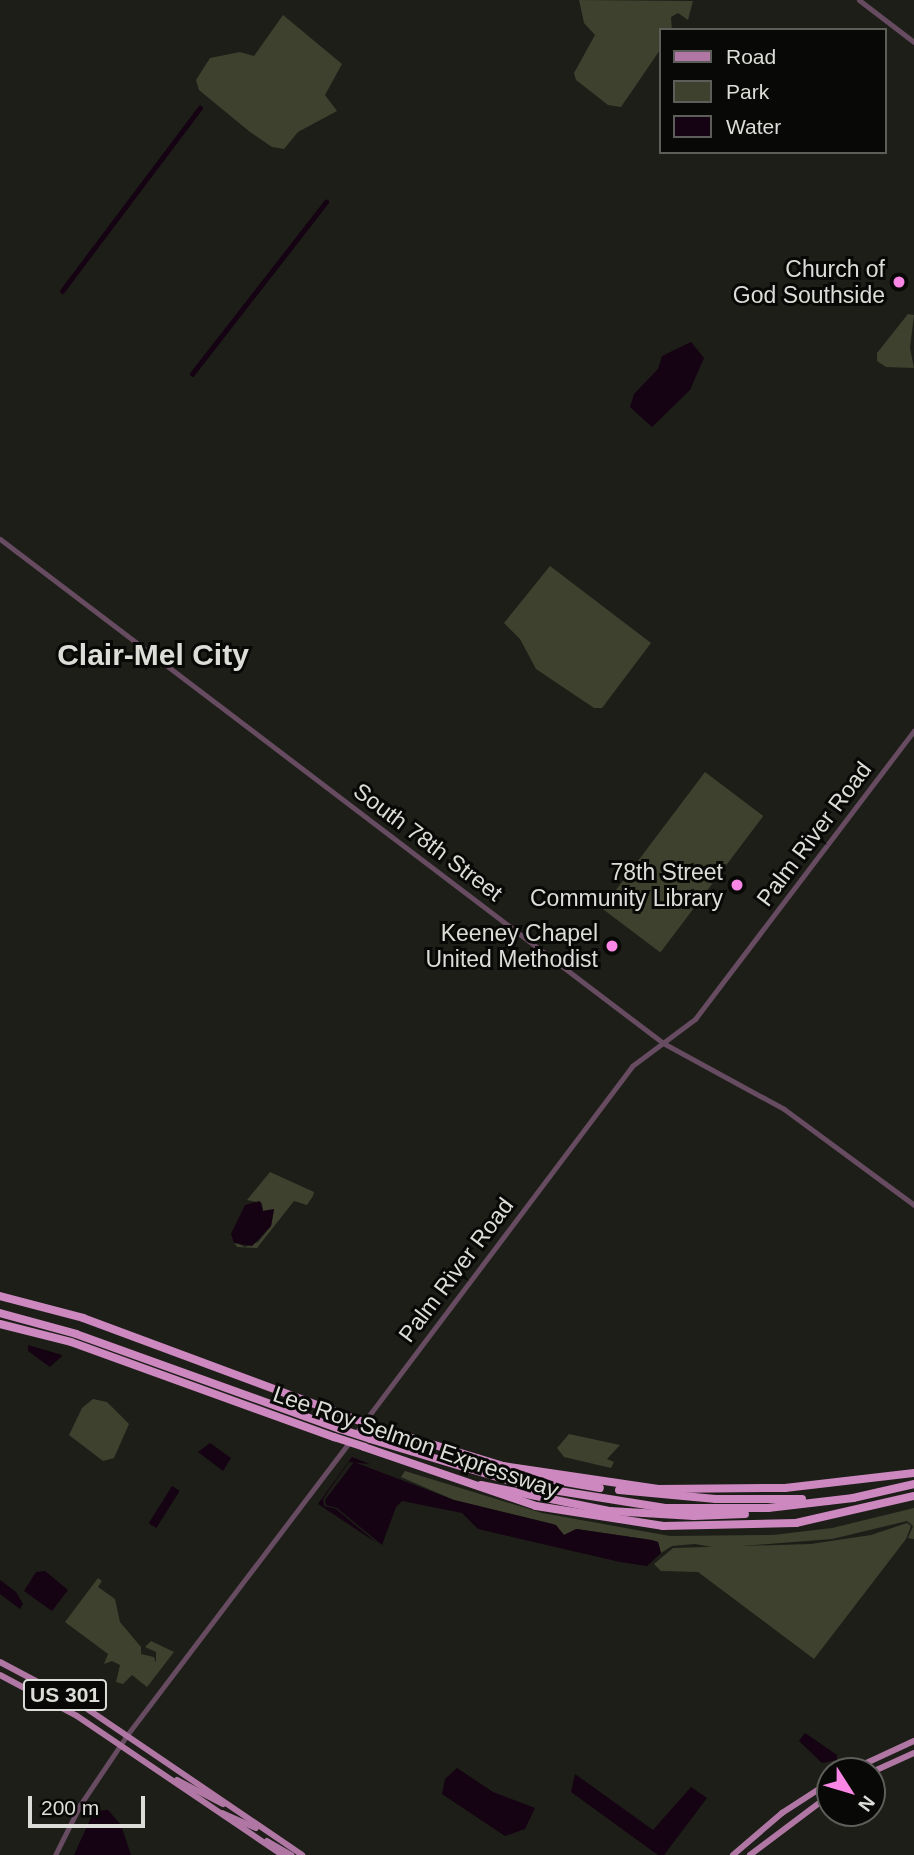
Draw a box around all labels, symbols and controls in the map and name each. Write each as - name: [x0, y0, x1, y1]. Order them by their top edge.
- legend: [659, 28, 886, 154]
- text: Road: [726, 45, 776, 68]
- text: Park: [726, 80, 769, 103]
- text: Water: [726, 115, 781, 138]
- place label: Church of God Southside: [733, 255, 885, 309]
- marker: Church of God Southside: [891, 274, 907, 290]
- district label: Clair-Mel City: [57, 637, 249, 673]
- street label: Palm River Road: [751, 756, 877, 912]
- street label: South 78th Street: [348, 777, 508, 907]
- place label: 78th Street Community Library: [530, 858, 723, 912]
- marker: 78th Street Community Library: [729, 877, 745, 893]
- place label: Keeney Chapel United Methodist: [425, 919, 598, 973]
- marker: Keeney Chapel United Methodist: [604, 938, 620, 954]
- street label: Palm River Road: [393, 1192, 519, 1348]
- street label: Lee Roy Selmon Expressway: [269, 1380, 563, 1504]
- road number: US 301: [21, 1678, 109, 1712]
- north arrow: [816, 1757, 886, 1827]
- scale bar: [32, 1782, 149, 1826]
- text: N: [854, 1792, 879, 1816]
- text: 200 m: [41, 1796, 99, 1819]

